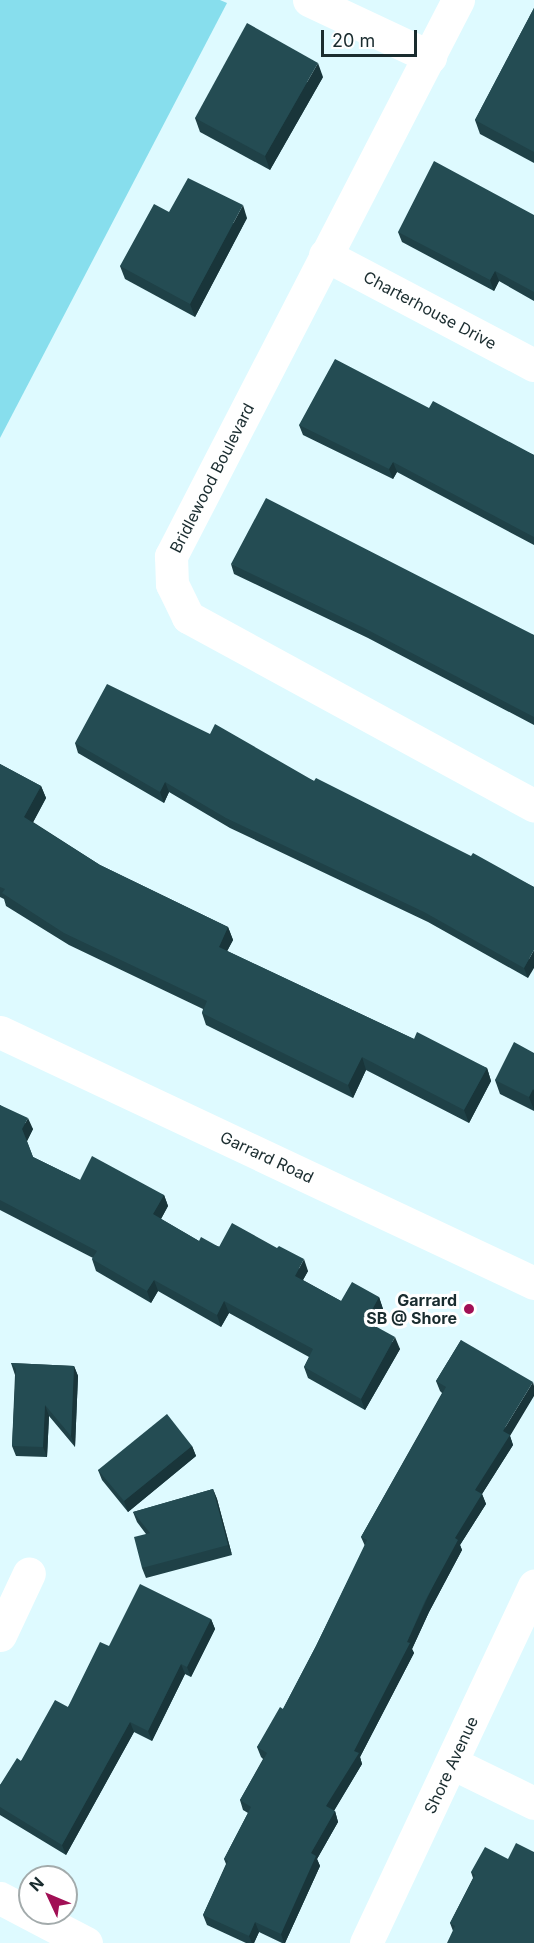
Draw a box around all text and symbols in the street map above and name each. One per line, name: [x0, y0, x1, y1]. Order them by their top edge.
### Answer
scale bar: [324, 18, 420, 56]
text: 20 m: [332, 30, 375, 51]
street label: Charterhouse Drive: [360, 267, 500, 353]
street label: Bridlewood Boulevard: [166, 400, 258, 556]
street label: Garrard Road: [217, 1127, 317, 1187]
place label: Garrard SB @ Shore: [366, 1290, 457, 1328]
marker: Garrard SB @ Shore: [462, 1302, 476, 1316]
street label: Shore Avenue: [420, 1713, 482, 1817]
north arrow: [18, 1865, 78, 1925]
text: N: [25, 1873, 48, 1895]

